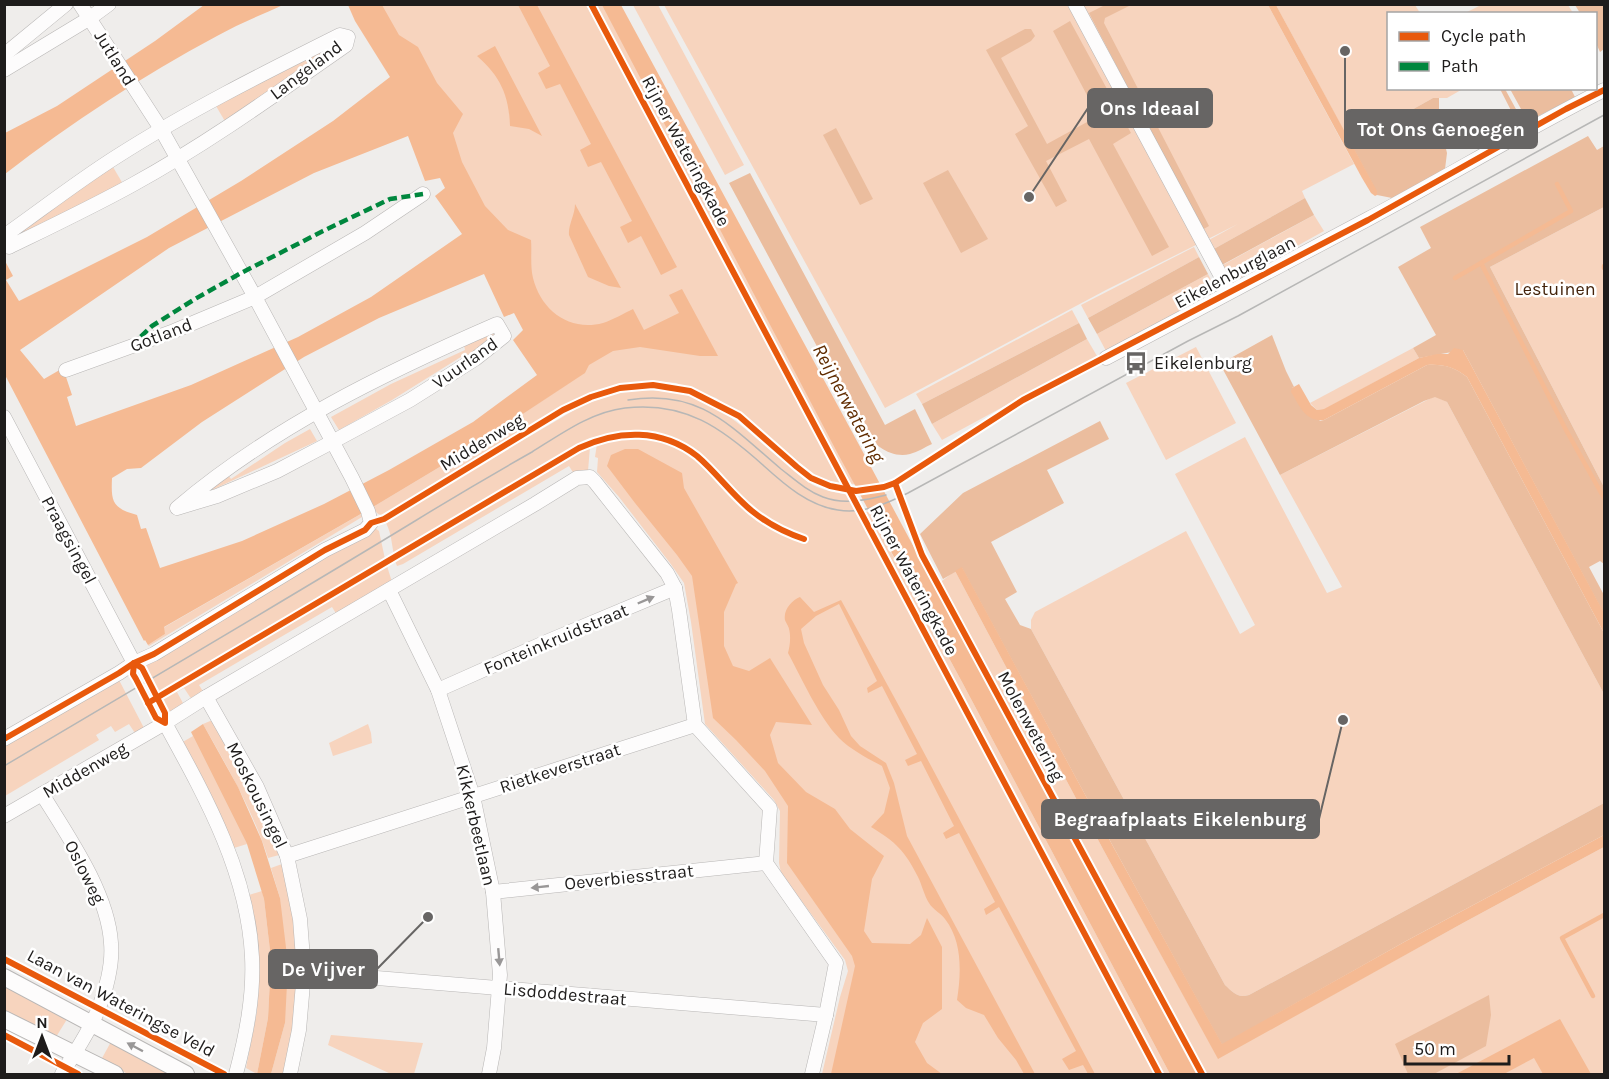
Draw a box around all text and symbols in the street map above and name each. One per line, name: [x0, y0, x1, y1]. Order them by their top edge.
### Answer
legend: [1387, 12, 1597, 90]
text: Cycle path: [1441, 25, 1526, 47]
street label: Jutland: [89, 26, 141, 90]
street label: Langeland: [265, 36, 347, 104]
text: Path: [1441, 55, 1479, 77]
street label: Rijner Wateringkade: [637, 72, 735, 230]
callout: Ons Ideaal: [1088, 89, 1212, 127]
text: Ons Ideaal: [1100, 97, 1200, 120]
callout: Tot Ons Genoegen: [1345, 110, 1537, 148]
text: Tot Ons Genoegen: [1357, 118, 1525, 141]
street label: Eikelenburglaan: [1171, 231, 1299, 313]
park label: Lestuinen: [1514, 278, 1596, 300]
street label: Gotland: [127, 313, 195, 357]
street label: Vuurland: [428, 333, 502, 393]
water label: Reijnerwatering: [808, 340, 890, 467]
bus stop icon: Eikelenburg: [1123, 350, 1149, 376]
place label: Eikelenburg: [1154, 352, 1252, 374]
street label: Middenweg: [436, 408, 528, 476]
street label: Praagsingel: [37, 492, 101, 588]
street label: Rijner Wateringkade: [865, 501, 963, 659]
one-way arrow: [637, 595, 655, 605]
street label: Fonteinkruidstraat: [480, 599, 632, 679]
street label: Molenwetering: [993, 667, 1069, 785]
street label: Middenweg: [39, 737, 131, 803]
street label: Moskousingel: [222, 738, 292, 852]
street label: Rietkeverstraat: [497, 738, 623, 798]
street label: Kikkerbeetlaan: [451, 762, 501, 888]
callout: Begraafplaats Eikelenburg: [1042, 800, 1319, 838]
text: Begraafplaats Eikelenburg: [1053, 808, 1307, 831]
street label: Osloweg: [60, 837, 110, 907]
street label: Oeverbiesstraat: [563, 859, 695, 895]
one-way arrow: [531, 882, 550, 892]
street label: Laan van Wateringse Veld: [23, 944, 219, 1062]
one-way arrow: [494, 948, 504, 967]
callout: De Vijver: [269, 950, 377, 988]
text: De Vijver: [281, 958, 365, 981]
street label: Lisdoddestraat: [502, 978, 628, 1010]
north arrow: [12, 1007, 72, 1067]
text: N: [36, 1013, 48, 1032]
scale bar: [1405, 1028, 1508, 1066]
text: 50 m: [1414, 1038, 1456, 1060]
one-way arrow: [126, 1042, 143, 1052]

